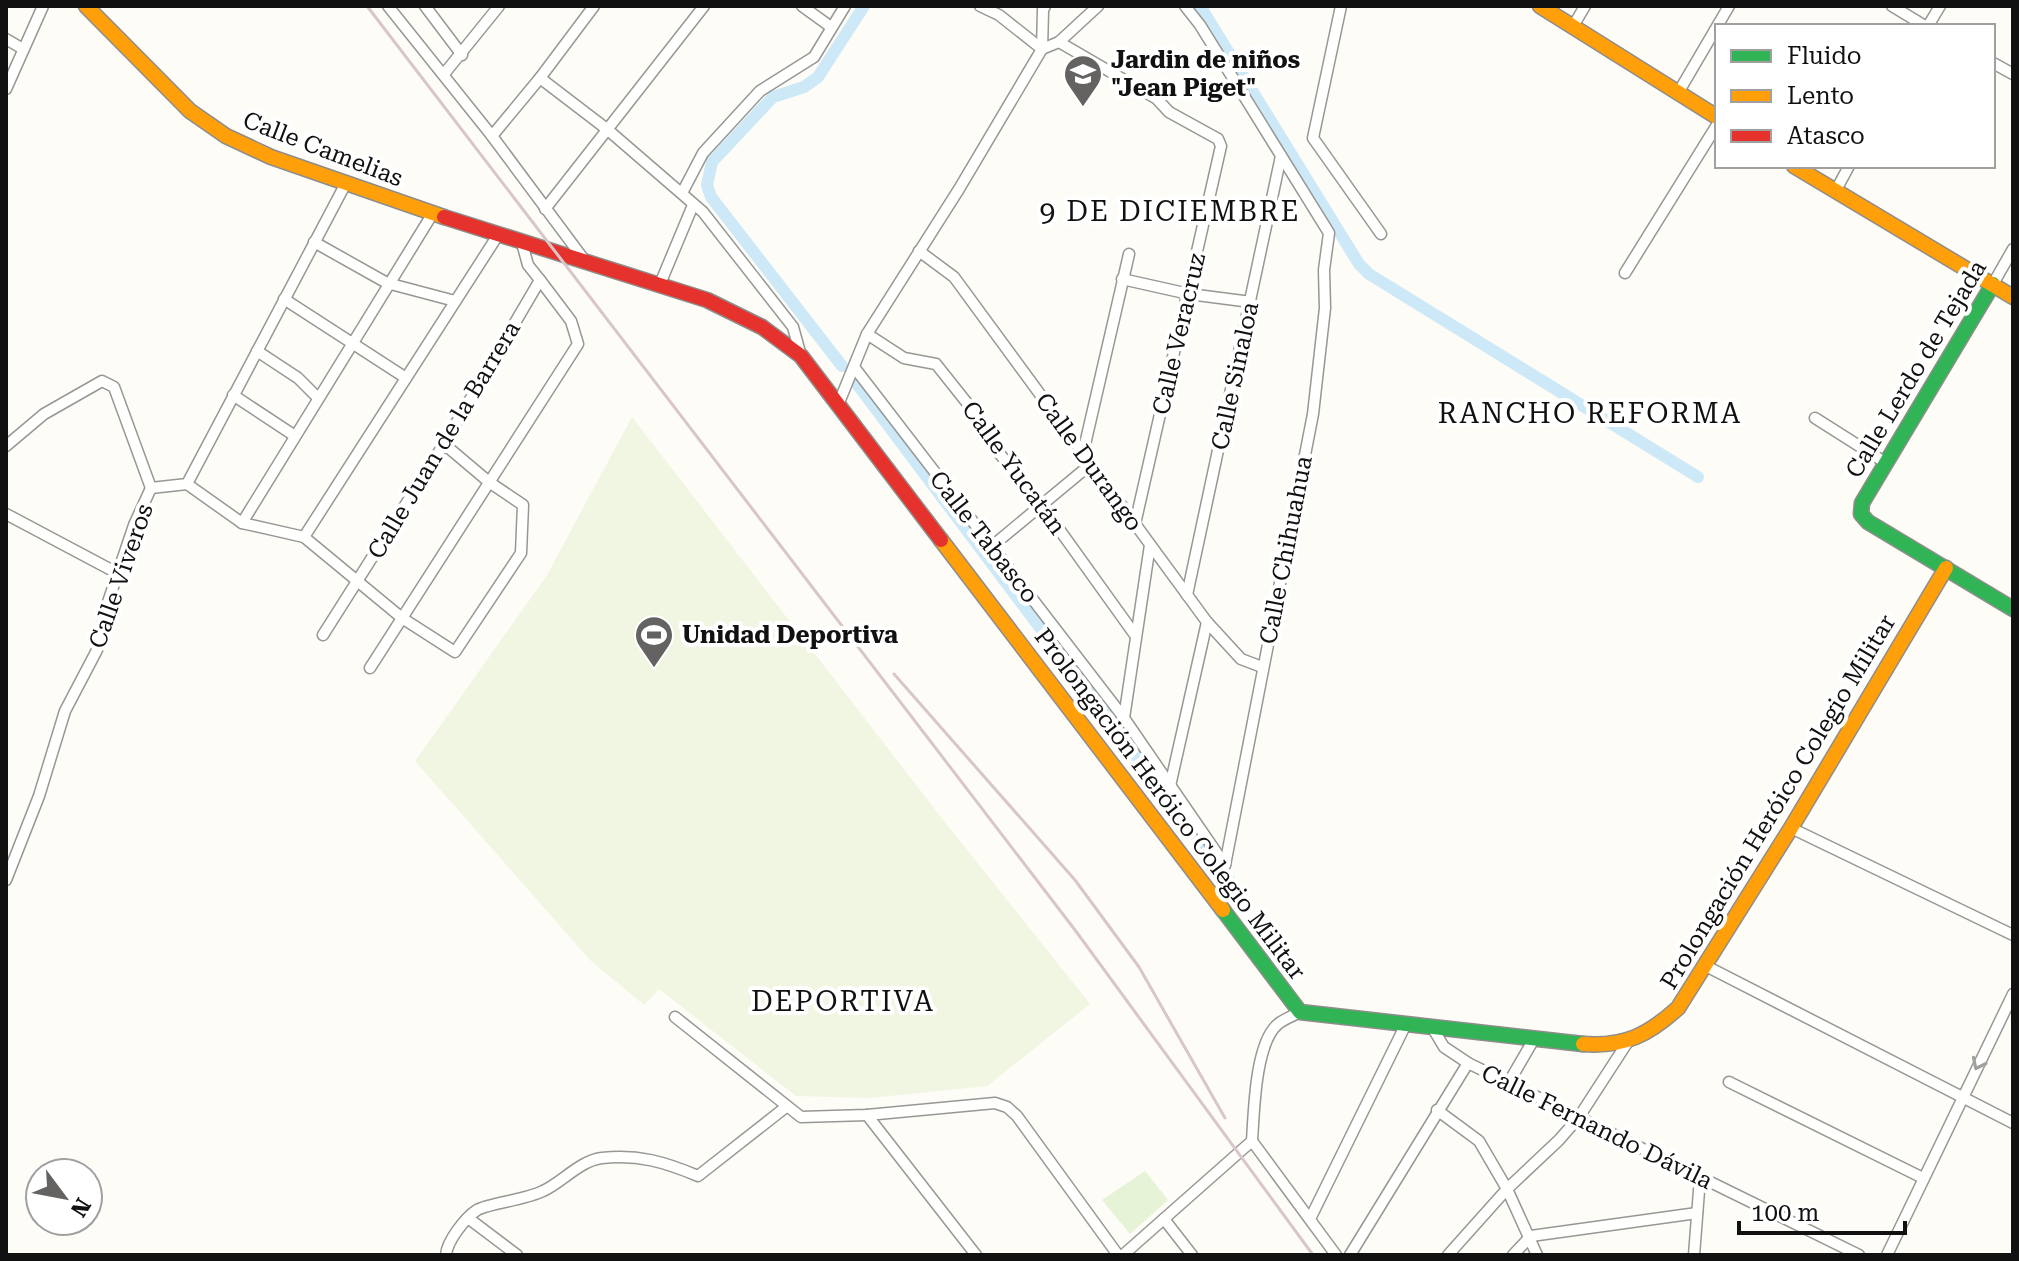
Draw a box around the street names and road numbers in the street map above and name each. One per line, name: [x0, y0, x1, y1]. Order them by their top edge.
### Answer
street label: Calle Camelias: [239, 106, 407, 192]
street label: Calle Veracruz: [1147, 251, 1211, 417]
street label: Calle Lerdo de Tejada: [1840, 255, 1992, 483]
street label: Calle Sinaloa: [1206, 300, 1264, 452]
street label: Calle Juan de la Barrera: [362, 316, 526, 564]
street label: Calle Durango: [1030, 388, 1148, 536]
street label: Calle Yucatán: [956, 396, 1072, 540]
street label: Calle Chihuahua: [1254, 453, 1318, 647]
street label: Calle Tabasco: [924, 466, 1044, 608]
street label: Calle Viveros: [83, 500, 159, 652]
street label: Prolongación Heróico Colegio Militar: [1655, 610, 1901, 994]
street label: Prolongación Heróico Colegio Militar: [1029, 623, 1311, 985]
street label: Calle Fernando Dávila: [1477, 1059, 1717, 1195]

